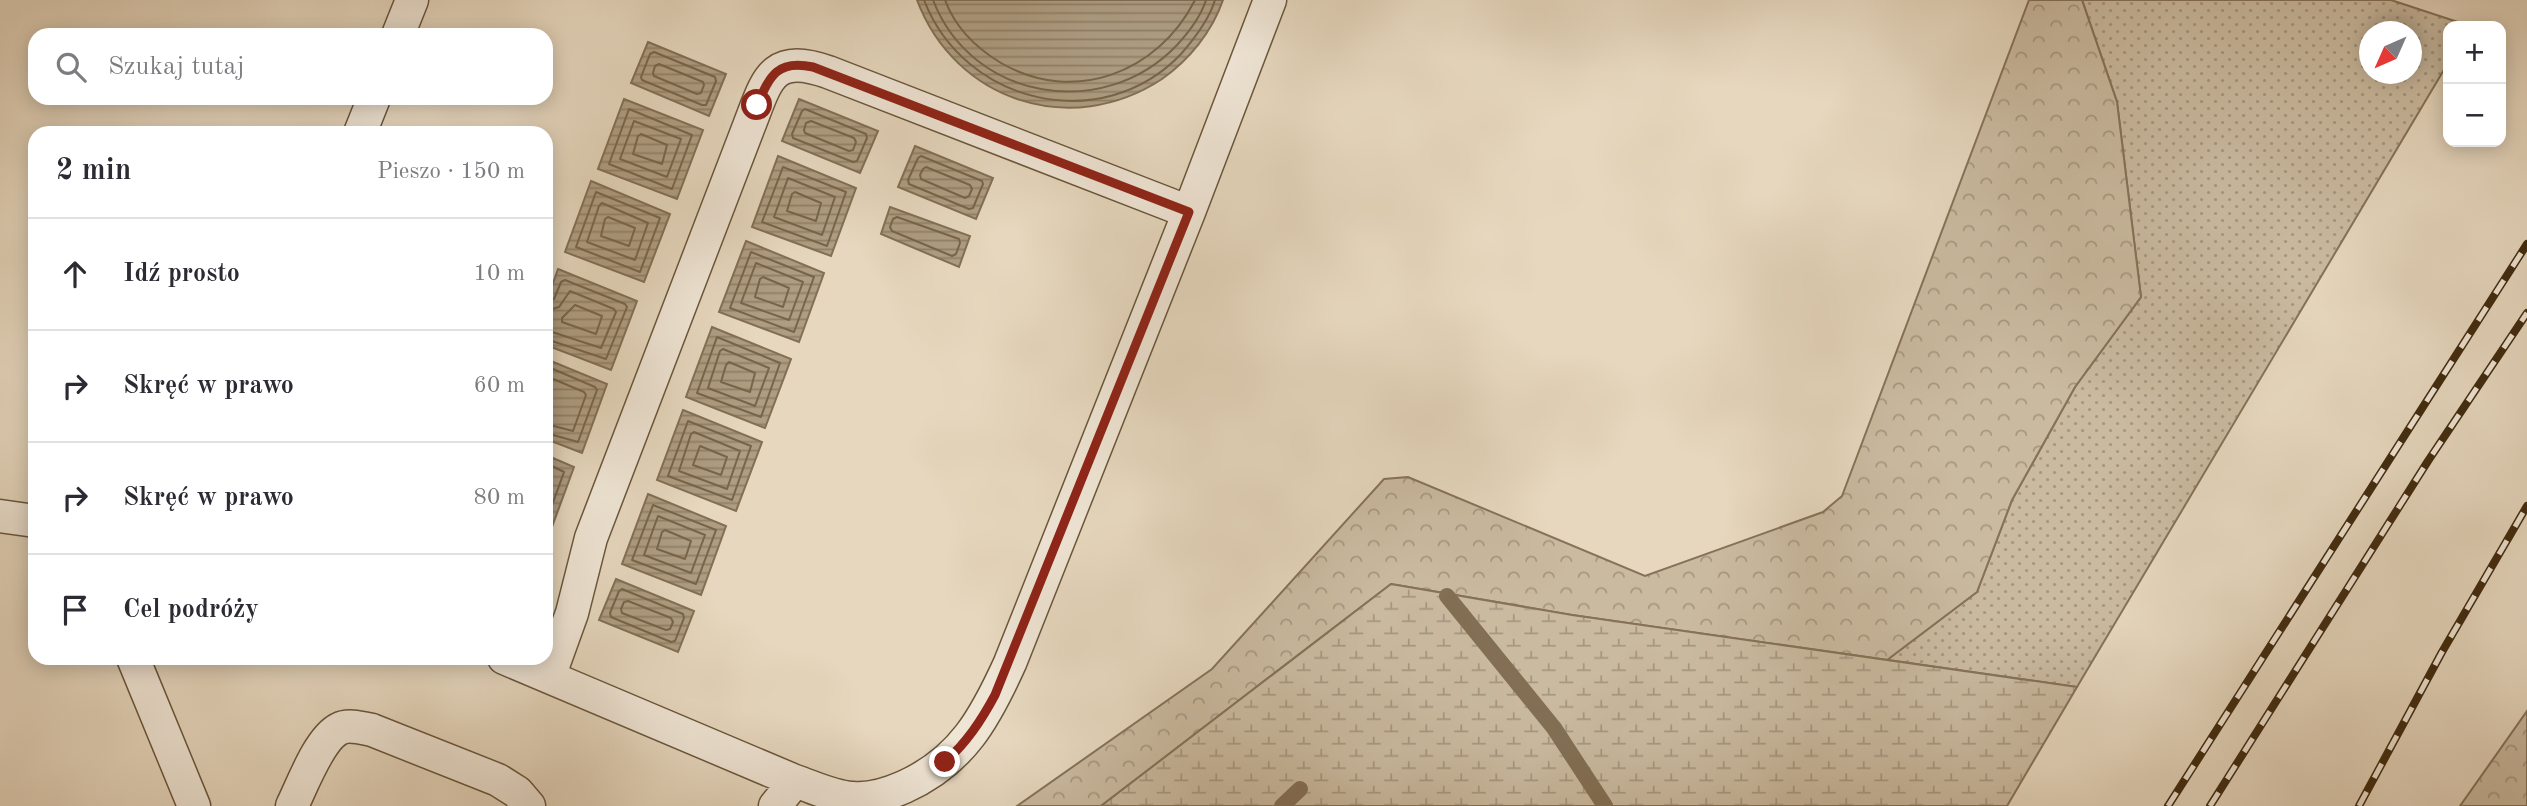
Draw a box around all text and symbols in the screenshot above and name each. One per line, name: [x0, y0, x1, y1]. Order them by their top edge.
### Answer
north arrow: [2359, 21, 2422, 84]
map controls: [2443, 21, 2506, 147]
button: +: [2443, 21, 2506, 84]
search box: [28, 28, 553, 105]
icon: search: [52, 48, 90, 86]
text: Szukaj tutaj: [108, 54, 245, 80]
button: −: [2443, 84, 2506, 147]
route start: [741, 89, 772, 120]
text: 2 min: [56, 156, 131, 186]
text: Pieszo · 150 m: [377, 160, 525, 183]
icon: ahead: [56, 255, 94, 293]
text: Idź prosto: [123, 261, 240, 287]
text: 10 m: [474, 262, 525, 285]
icon: right: [56, 367, 94, 405]
text: Skręć w prawo: [123, 373, 294, 399]
text: 60 m: [474, 374, 525, 397]
icon: right: [56, 479, 94, 517]
text: Skręć w prawo: [123, 485, 294, 511]
text: 80 m: [474, 486, 525, 509]
icon: arrive: [56, 591, 94, 629]
text: Cel podróży: [123, 597, 259, 623]
route end: [929, 746, 960, 777]

